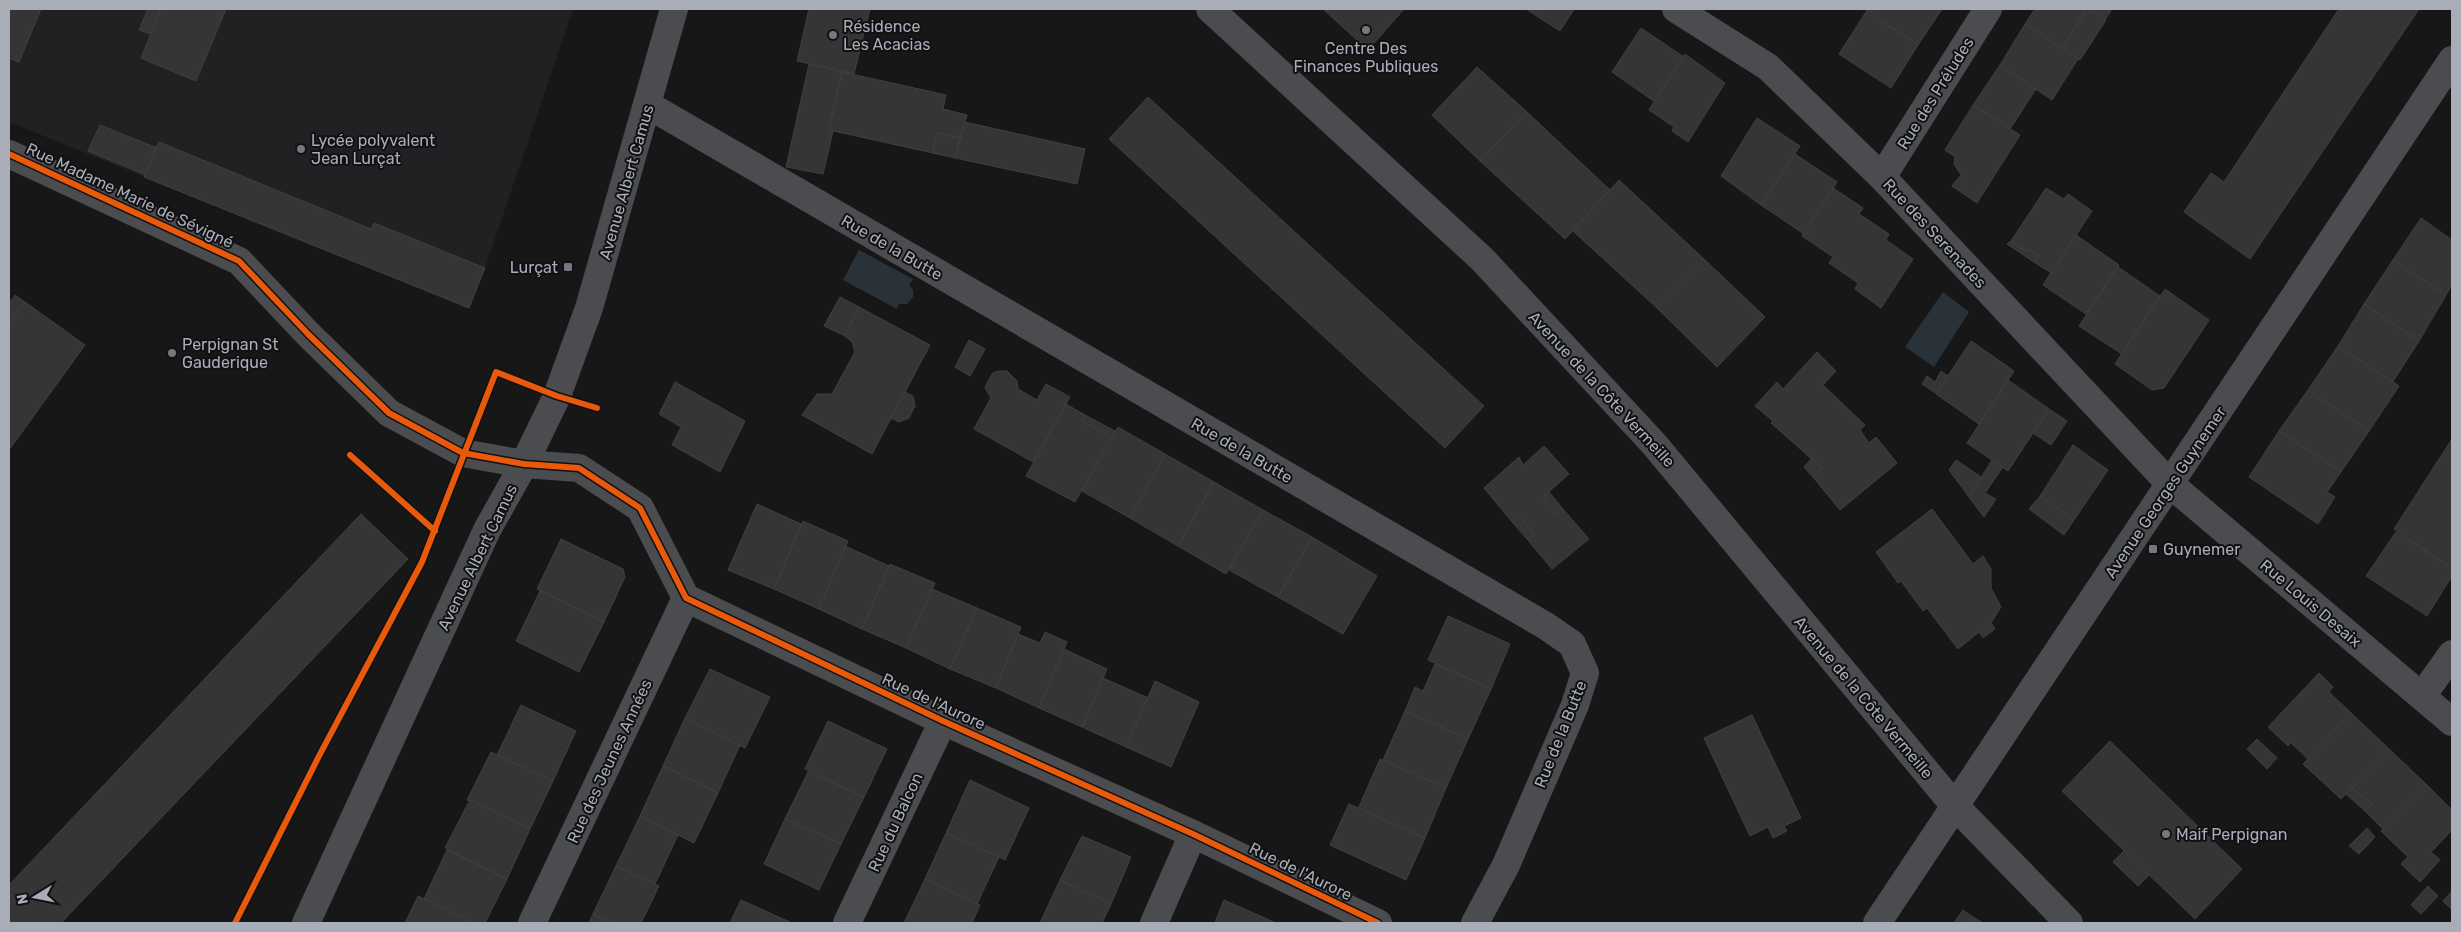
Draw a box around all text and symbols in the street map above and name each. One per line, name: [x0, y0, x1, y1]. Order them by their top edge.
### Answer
place label: Résidence Les Acacias: [843, 17, 930, 54]
marker: Centre Des Finances Publiques: [1360, 24, 1372, 36]
marker: Résidence Les Acacias: [827, 29, 839, 41]
street label: Rue des Préludes: [1893, 34, 1978, 153]
place label: Centre Des Finances Publiques: [1294, 39, 1438, 76]
street label: Avenue Albert Camus: [595, 102, 658, 262]
place label: Lycée polyvalent Jean Lurçat: [311, 131, 435, 168]
street label: Rue Madame Marie de Sévigné: [23, 139, 236, 252]
marker: Lycée polyvalent Jean Lurçat: [295, 143, 307, 155]
street label: Rue des Serenades: [1879, 175, 1990, 292]
street label: Rue de la Butte: [838, 211, 946, 284]
place label: Lurçat: [510, 258, 558, 277]
marker: Lurçat: [562, 261, 574, 273]
street label: Avenue de la Côte Vermeille: [1524, 308, 1679, 471]
place label: Perpignan St Gauderique: [182, 335, 279, 372]
marker: Perpignan St Gauderique: [166, 347, 178, 359]
street label: Avenue Georges Guynemer: [2100, 403, 2230, 581]
street label: Rue de la Butte: [1188, 414, 1296, 487]
street label: Avenue Albert Camus: [434, 481, 521, 633]
place label: Guynemer: [2163, 539, 2240, 559]
marker: Guynemer: [2147, 543, 2159, 555]
street label: Rue Louis Desaix: [2256, 556, 2365, 651]
street label: Avenue de la Côte Vermeille: [1790, 612, 1937, 782]
street label: Rue de l'Aurore: [879, 669, 989, 734]
street label: Rue des Jeunes Années: [563, 676, 656, 846]
street label: Rue de la Butte: [1530, 678, 1591, 791]
street label: Rue du Balcon: [864, 770, 927, 875]
place label: Maif Perpignan: [2176, 825, 2288, 844]
marker: Maif Perpignan: [2160, 828, 2172, 840]
street label: Rue de l'Aurore: [1246, 838, 1355, 905]
north arrow: [10, 872, 60, 922]
text: N: [13, 893, 32, 906]

